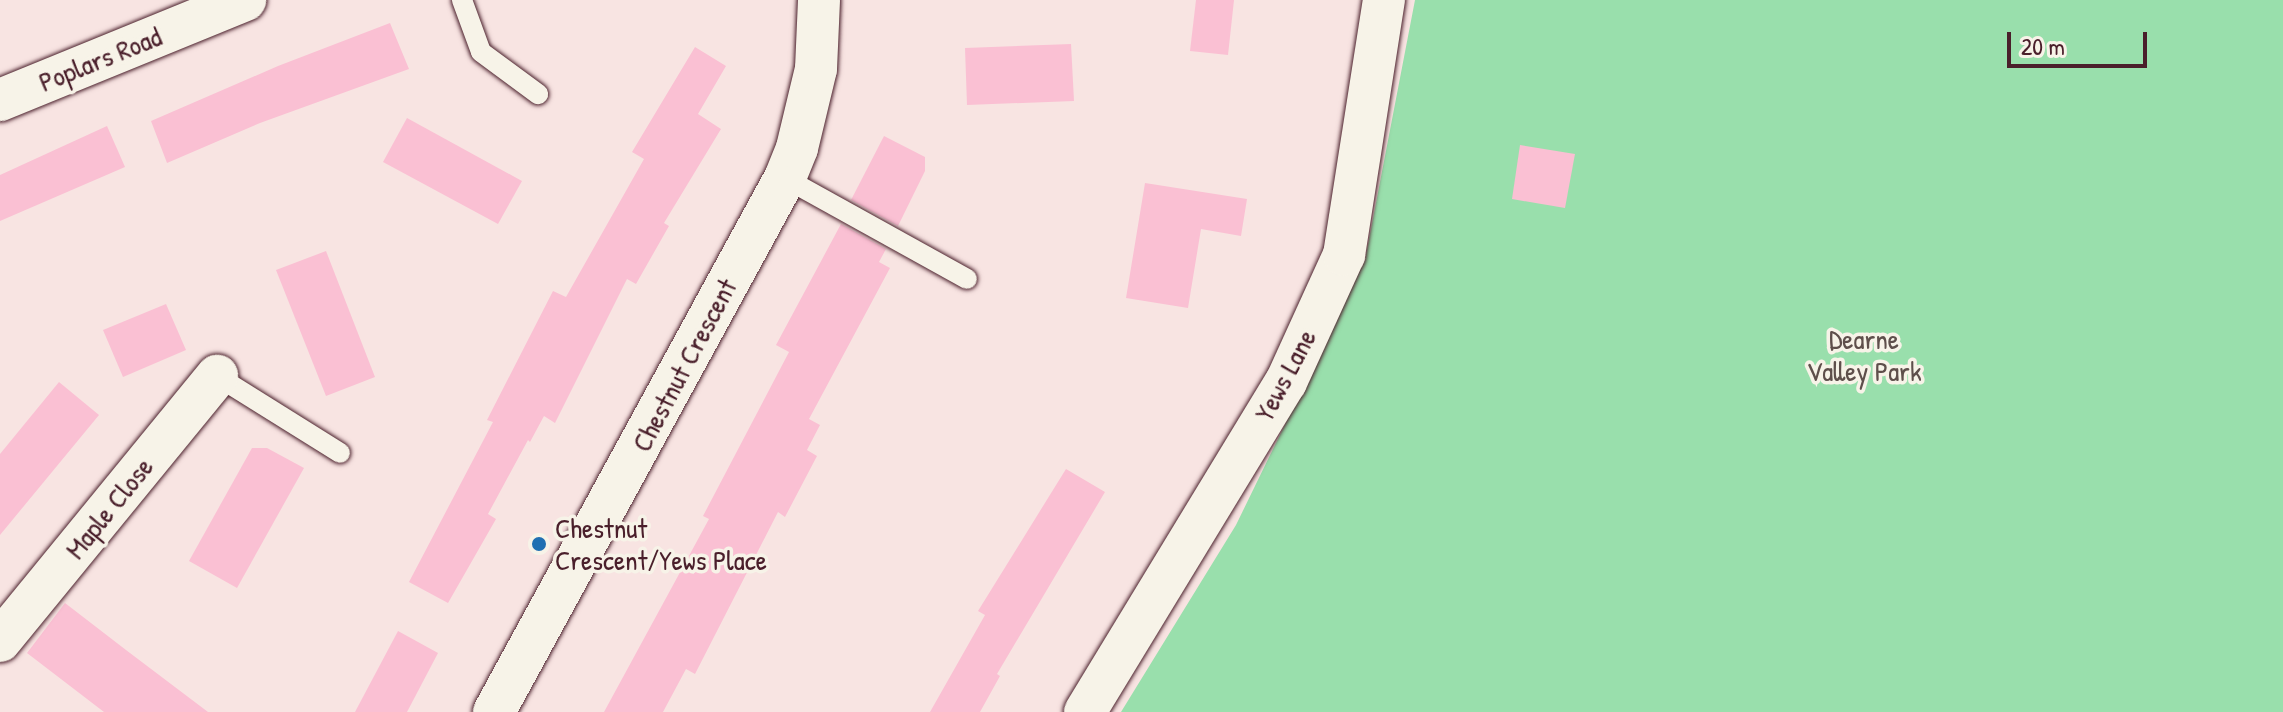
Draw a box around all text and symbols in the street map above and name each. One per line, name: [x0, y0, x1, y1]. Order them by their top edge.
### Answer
scale bar: [2011, 16, 2151, 66]
street label: Poplars Road: [34, 19, 166, 99]
text: 20 m: [2021, 30, 2065, 62]
street label: Chestnut Crescent: [624, 273, 744, 457]
park label: Dearne Valley Park: [1806, 322, 1922, 388]
street label: Yews Lane: [1247, 323, 1323, 427]
street label: Maple Close: [58, 451, 160, 565]
place label: Chestnut Crescent/Yews Place: [555, 511, 767, 577]
marker: Chestnut Crescent/Yews Place: [530, 535, 548, 553]

